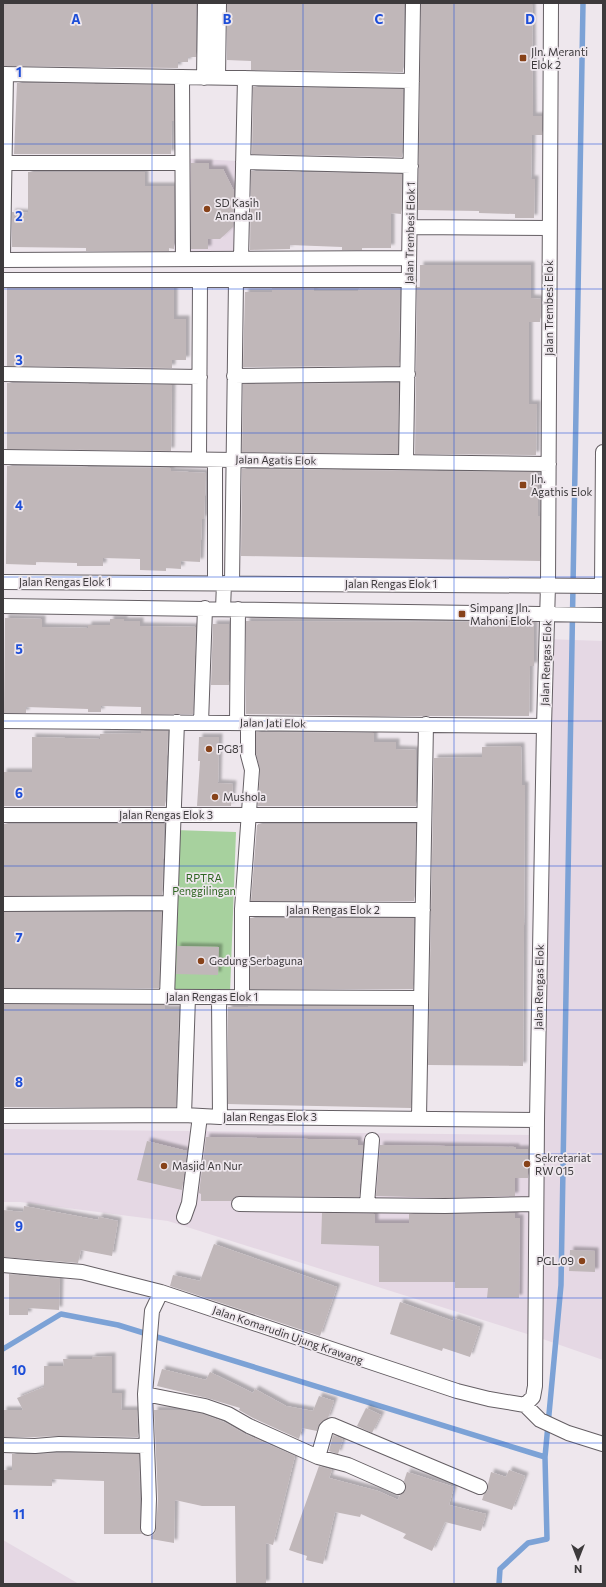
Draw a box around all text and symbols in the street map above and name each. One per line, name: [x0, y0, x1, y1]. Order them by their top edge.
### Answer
text: A: [71, 11, 81, 27]
text: B: [223, 11, 232, 27]
text: C: [375, 11, 384, 27]
text: D: [525, 11, 535, 27]
place label: Jln. Meranti Elok 2: [531, 45, 588, 71]
marker: Jln. Meranti Elok 2: [518, 53, 528, 63]
text: 1: [16, 64, 22, 80]
street label: Jalan Trembesi Elok 1: [402, 182, 418, 284]
place label: SD Kasih Ananda II: [215, 196, 261, 222]
marker: SD Kasih Ananda II: [202, 204, 212, 214]
text: 2: [15, 208, 23, 224]
street label: Jalan Trembesi Elok: [542, 260, 556, 356]
text: 3: [15, 352, 23, 368]
street label: Jalan Agatis Elok: [235, 452, 317, 468]
place label: Jln. Agathis Elok: [531, 472, 593, 498]
marker: Jln. Agathis Elok: [518, 480, 528, 490]
text: 4: [15, 497, 23, 513]
street label: Jalan Rengas Elok 1: [19, 575, 111, 589]
street label: Jalan Rengas Elok 1: [345, 577, 437, 591]
place label: Simpang Jln. Mahoni Elok: [470, 601, 532, 627]
marker: Simpang Jln. Mahoni Elok: [457, 609, 467, 619]
street label: Jalan Rengas Elok: [538, 620, 554, 706]
text: 5: [15, 641, 23, 657]
street label: Jalan Jati Elok: [240, 715, 306, 731]
place label: PG81: [217, 742, 243, 755]
marker: PG81: [204, 744, 214, 754]
text: 6: [15, 785, 23, 801]
place label: Mushola: [223, 790, 266, 803]
marker: Mushola: [210, 792, 220, 802]
street label: Jalan Rengas Elok 3: [119, 808, 213, 822]
park label: RPTRA Penggilingan: [172, 871, 236, 897]
street label: Jalan Rengas Elok 2: [286, 903, 380, 917]
text: 7: [15, 929, 23, 945]
street label: Jalan Rengas Elok: [531, 944, 547, 1030]
place label: Gedung Serbaguna: [209, 954, 303, 967]
marker: Gedung Serbaguna: [196, 956, 206, 966]
street label: Jalan Rengas Elok 1: [166, 990, 258, 1004]
text: 8: [15, 1074, 23, 1090]
street label: Jalan Rengas Elok 3: [223, 1110, 317, 1124]
place label: Sekretariat RW 015: [535, 1151, 591, 1177]
place label: Masjid An Nur: [172, 1159, 243, 1172]
marker: Sekretariat RW 015: [522, 1159, 532, 1169]
marker: Masjid An Nur: [159, 1161, 169, 1171]
text: 9: [15, 1218, 23, 1234]
place label: PGL.09: [536, 1254, 574, 1267]
marker: PGL.09: [577, 1256, 587, 1266]
street label: Jalan Komarudin Ujung Krawang: [211, 1303, 365, 1367]
text: 10: [12, 1362, 27, 1378]
text: 11: [13, 1506, 25, 1522]
north arrow: [558, 1539, 598, 1579]
text: N: [574, 1563, 582, 1576]

